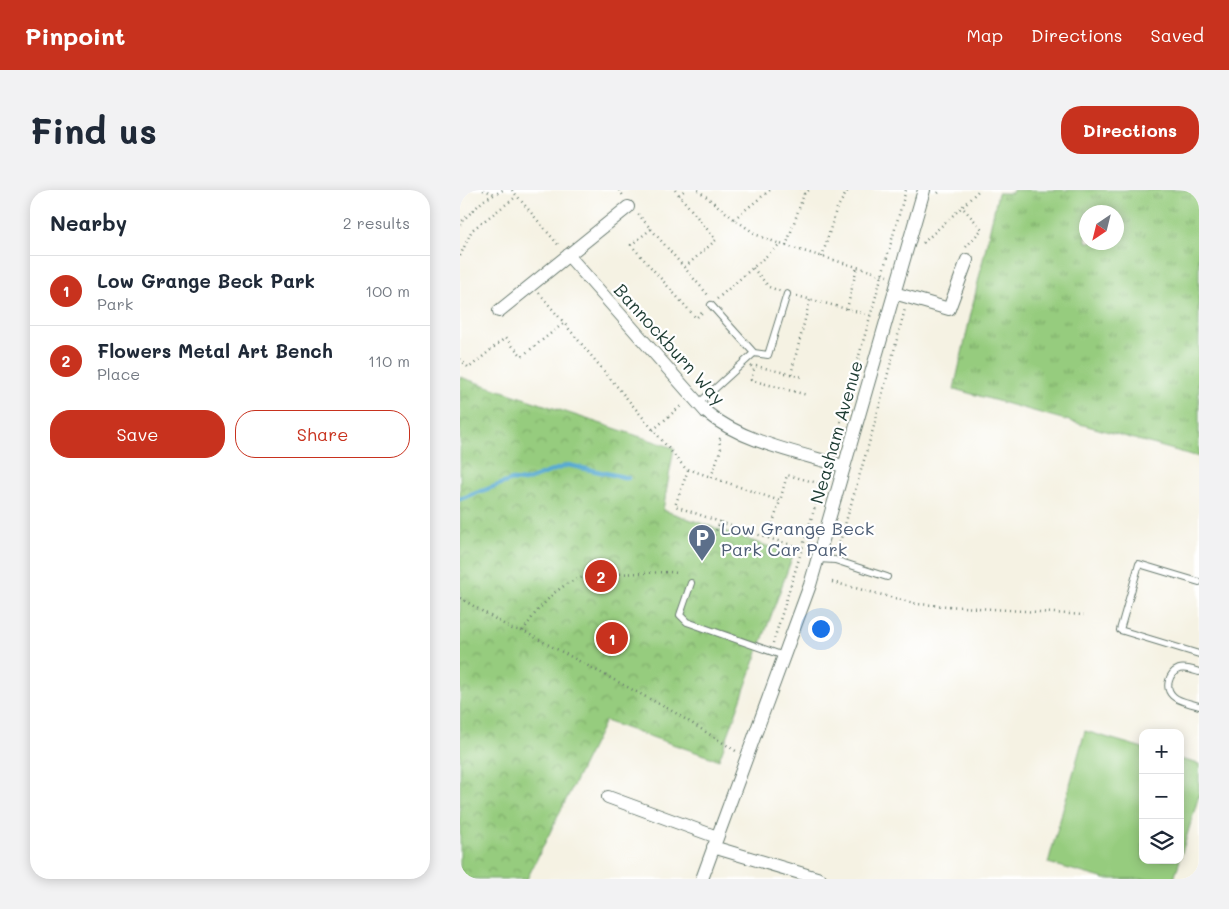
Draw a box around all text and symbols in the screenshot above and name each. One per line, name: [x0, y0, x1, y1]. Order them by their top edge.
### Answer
text: Pinpoint: [25, 20, 126, 51]
text: Map: [966, 23, 1003, 47]
text: Directions: [1031, 23, 1123, 47]
text: Saved: [1151, 23, 1204, 47]
button: Directions: [1061, 106, 1199, 154]
text: Find us: [30, 107, 157, 153]
north arrow: [1079, 205, 1124, 250]
text: Nearby: [50, 209, 127, 236]
text: 2 results: [343, 212, 410, 233]
text: Low Grange Beck Park: [97, 268, 315, 293]
street label: Bannockburn Way: [609, 278, 731, 410]
text: 1: [62, 280, 70, 301]
text: 100 m: [365, 280, 410, 301]
text: Park: [97, 293, 133, 314]
text: Flowers Metal Art Bench: [97, 338, 333, 363]
text: 2: [62, 350, 70, 371]
text: 110 m: [368, 350, 410, 371]
street label: Neasham Avenue: [804, 357, 868, 507]
text: Place: [97, 363, 140, 384]
button: Save: [50, 410, 225, 458]
button: Share: [235, 410, 410, 458]
place label: Low Grange Beck Park Car Park: [721, 516, 874, 561]
parking icon: Low Grange Beck Park Car Park: [687, 523, 717, 562]
pin: 2: [585, 557, 617, 595]
your location: [808, 616, 834, 642]
pin: 1: [596, 619, 628, 657]
map controls: [1139, 729, 1184, 864]
button: +: [1139, 729, 1184, 774]
button: −: [1139, 774, 1184, 819]
button: layers: [1139, 819, 1184, 864]

